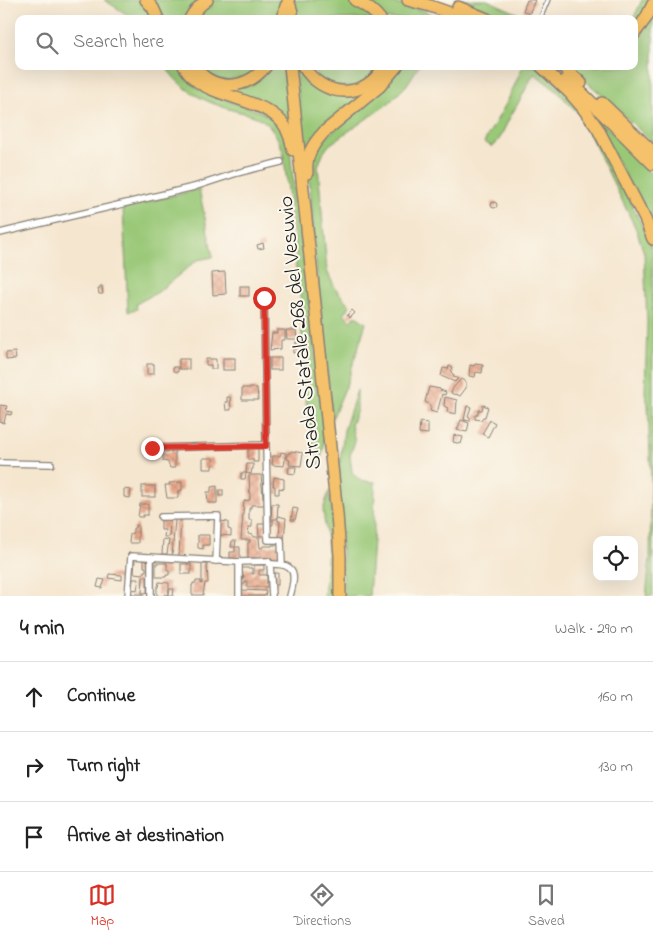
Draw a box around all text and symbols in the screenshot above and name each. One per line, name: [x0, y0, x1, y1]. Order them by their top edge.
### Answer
search box: [15, 15, 638, 70]
icon: search: [33, 29, 61, 57]
text: Search here: [73, 29, 164, 56]
street label: Strada Statale 268 del Vesuvio: [271, 194, 331, 471]
route start: [253, 287, 276, 310]
route end: [141, 437, 164, 460]
map controls: [593, 536, 638, 581]
button: locate: [593, 536, 638, 581]
text: 4 min: [20, 614, 64, 644]
text: Walk · 290 m: [555, 617, 633, 641]
icon: ahead: [20, 683, 48, 711]
text: Continue: [67, 683, 135, 710]
text: 160 m: [598, 685, 633, 709]
icon: right: [20, 753, 48, 781]
text: Turn right: [67, 753, 140, 780]
text: 130 m: [598, 755, 633, 779]
icon: arrive: [20, 823, 48, 851]
text: Arrive at destination: [67, 823, 224, 850]
tab: Map: [88, 881, 116, 932]
tab: Directions: [293, 881, 351, 932]
tab: Saved: [528, 881, 565, 932]

